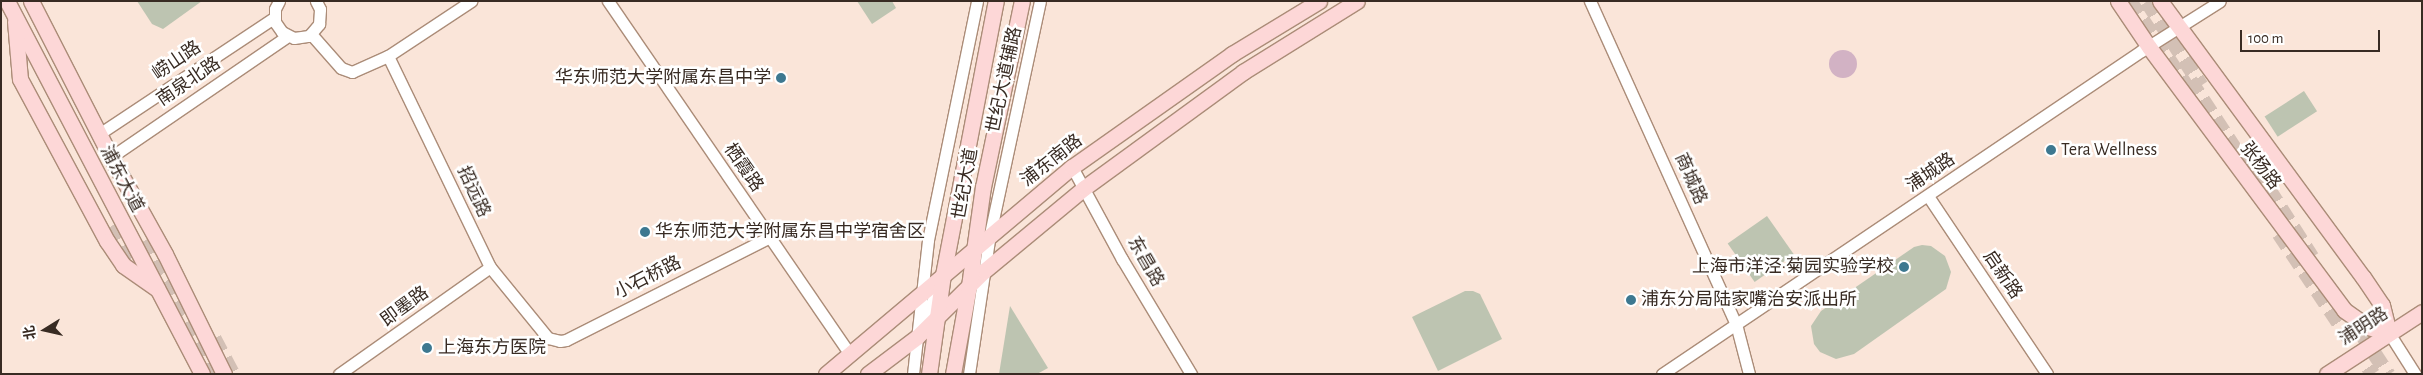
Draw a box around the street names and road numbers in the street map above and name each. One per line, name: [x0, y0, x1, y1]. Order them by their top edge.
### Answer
street label: 世纪大道辅路: [983, 25, 1027, 135]
street label: 崂山路: [149, 37, 205, 85]
street label: 南泉北路: [153, 53, 225, 111]
street label: 浦东南路: [1017, 130, 1087, 192]
street label: 张杨路: [2235, 138, 2285, 194]
street label: 栖霞路: [719, 140, 767, 196]
street label: 浦东大道: [95, 142, 147, 216]
street label: 世纪大道: [949, 147, 983, 221]
street label: 浦城路: [1903, 149, 1959, 197]
street label: 商城路: [1669, 150, 1711, 208]
street label: 招远路: [452, 163, 494, 221]
street label: 东昌路: [1122, 233, 1168, 291]
street label: 启新路: [1978, 247, 2026, 303]
street label: 小石桥路: [611, 252, 685, 304]
street label: 即墨路: [377, 282, 433, 332]
street label: 浦明路: [2335, 303, 2393, 351]

